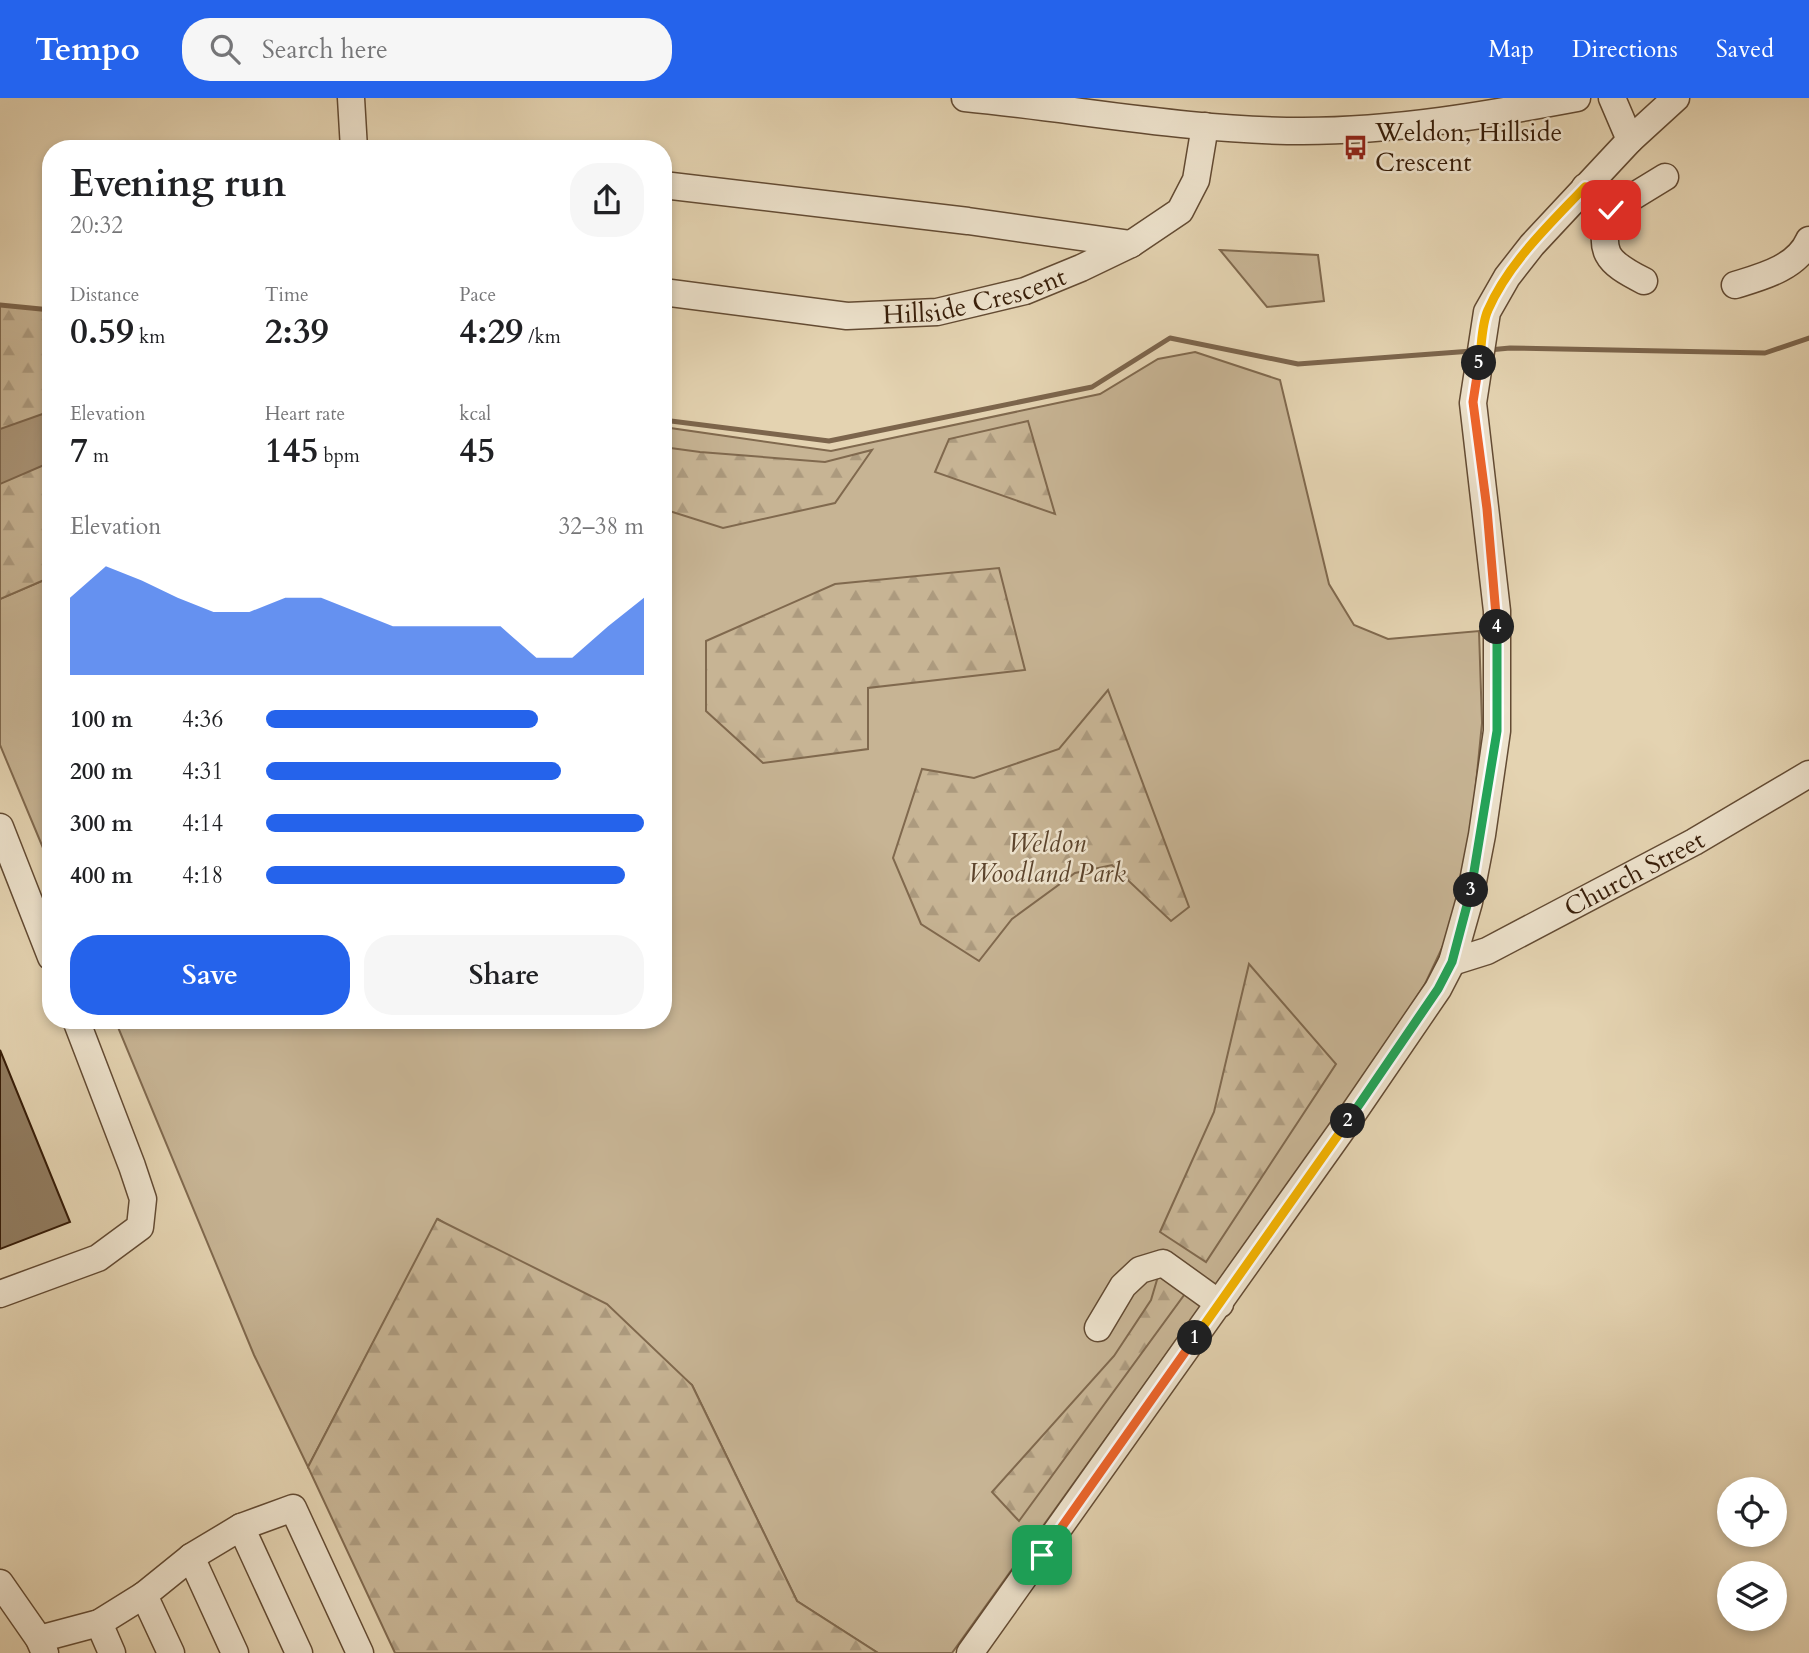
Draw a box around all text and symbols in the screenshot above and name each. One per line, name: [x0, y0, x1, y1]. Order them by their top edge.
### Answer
search box: [182, 18, 672, 81]
text: Tempo: [35, 27, 140, 72]
icon: search: [206, 30, 244, 68]
text: Search here: [262, 32, 388, 67]
text: Map: [1488, 33, 1534, 66]
text: Directions: [1572, 33, 1678, 66]
text: Saved: [1716, 33, 1774, 66]
place label: Weldon, Hillside Crescent: [1374, 115, 1562, 180]
bus stop icon: Weldon, Hillside Crescent: [1341, 133, 1369, 161]
text: Evening run: [70, 158, 286, 210]
button: share: [570, 163, 644, 237]
pin: [1581, 180, 1641, 240]
icon: check: [1592, 191, 1630, 229]
text: 20:32: [70, 210, 123, 241]
street label: Hillside Crescent: [882, 259, 1071, 332]
text: Distance: [70, 282, 139, 308]
text: Time: [265, 282, 309, 308]
text: Pace: [459, 282, 496, 308]
text: 0.59: [70, 308, 134, 356]
text: 2:39: [265, 308, 329, 356]
text: 4:29: [459, 308, 523, 356]
text: km: [134, 324, 165, 350]
text: /km: [523, 324, 561, 350]
pin: 5: [1462, 345, 1496, 380]
text: 5: [1474, 349, 1483, 375]
text: Elevation: [70, 401, 145, 427]
text: Heart rate: [265, 401, 345, 427]
text: kcal: [459, 401, 491, 427]
text: 7: [70, 427, 88, 475]
text: 145: [265, 427, 318, 475]
text: 45: [459, 427, 495, 475]
text: m: [88, 443, 109, 469]
text: bpm: [318, 443, 360, 469]
text: Elevation: [70, 511, 161, 542]
text: 32–38 m: [559, 511, 644, 542]
pin: 4: [1480, 610, 1514, 644]
text: 4: [1492, 613, 1501, 639]
text: 100 m: [70, 704, 133, 735]
text: 4:36: [182, 704, 223, 735]
text: 200 m: [70, 756, 133, 787]
text: 4:31: [182, 756, 223, 787]
text: 300 m: [70, 808, 133, 839]
text: 4:14: [182, 808, 223, 839]
street label: Church Street: [1558, 823, 1711, 925]
park label: Weldon Woodland Park: [968, 826, 1126, 891]
text: 400 m: [70, 860, 133, 891]
text: 4:18: [182, 860, 223, 891]
pin: 3: [1454, 872, 1488, 908]
text: 3: [1466, 876, 1475, 902]
button: Save: [70, 935, 350, 1015]
button: Share: [364, 935, 644, 1015]
pin: 2: [1330, 1104, 1366, 1138]
text: 2: [1343, 1107, 1352, 1133]
pin: 1: [1178, 1320, 1212, 1356]
text: 1: [1190, 1324, 1199, 1350]
map controls: [1717, 1477, 1787, 1631]
button: locate: [1717, 1477, 1787, 1547]
pin: [1012, 1525, 1072, 1585]
icon: arrive: [1023, 1536, 1061, 1574]
button: layers: [1717, 1561, 1787, 1631]

